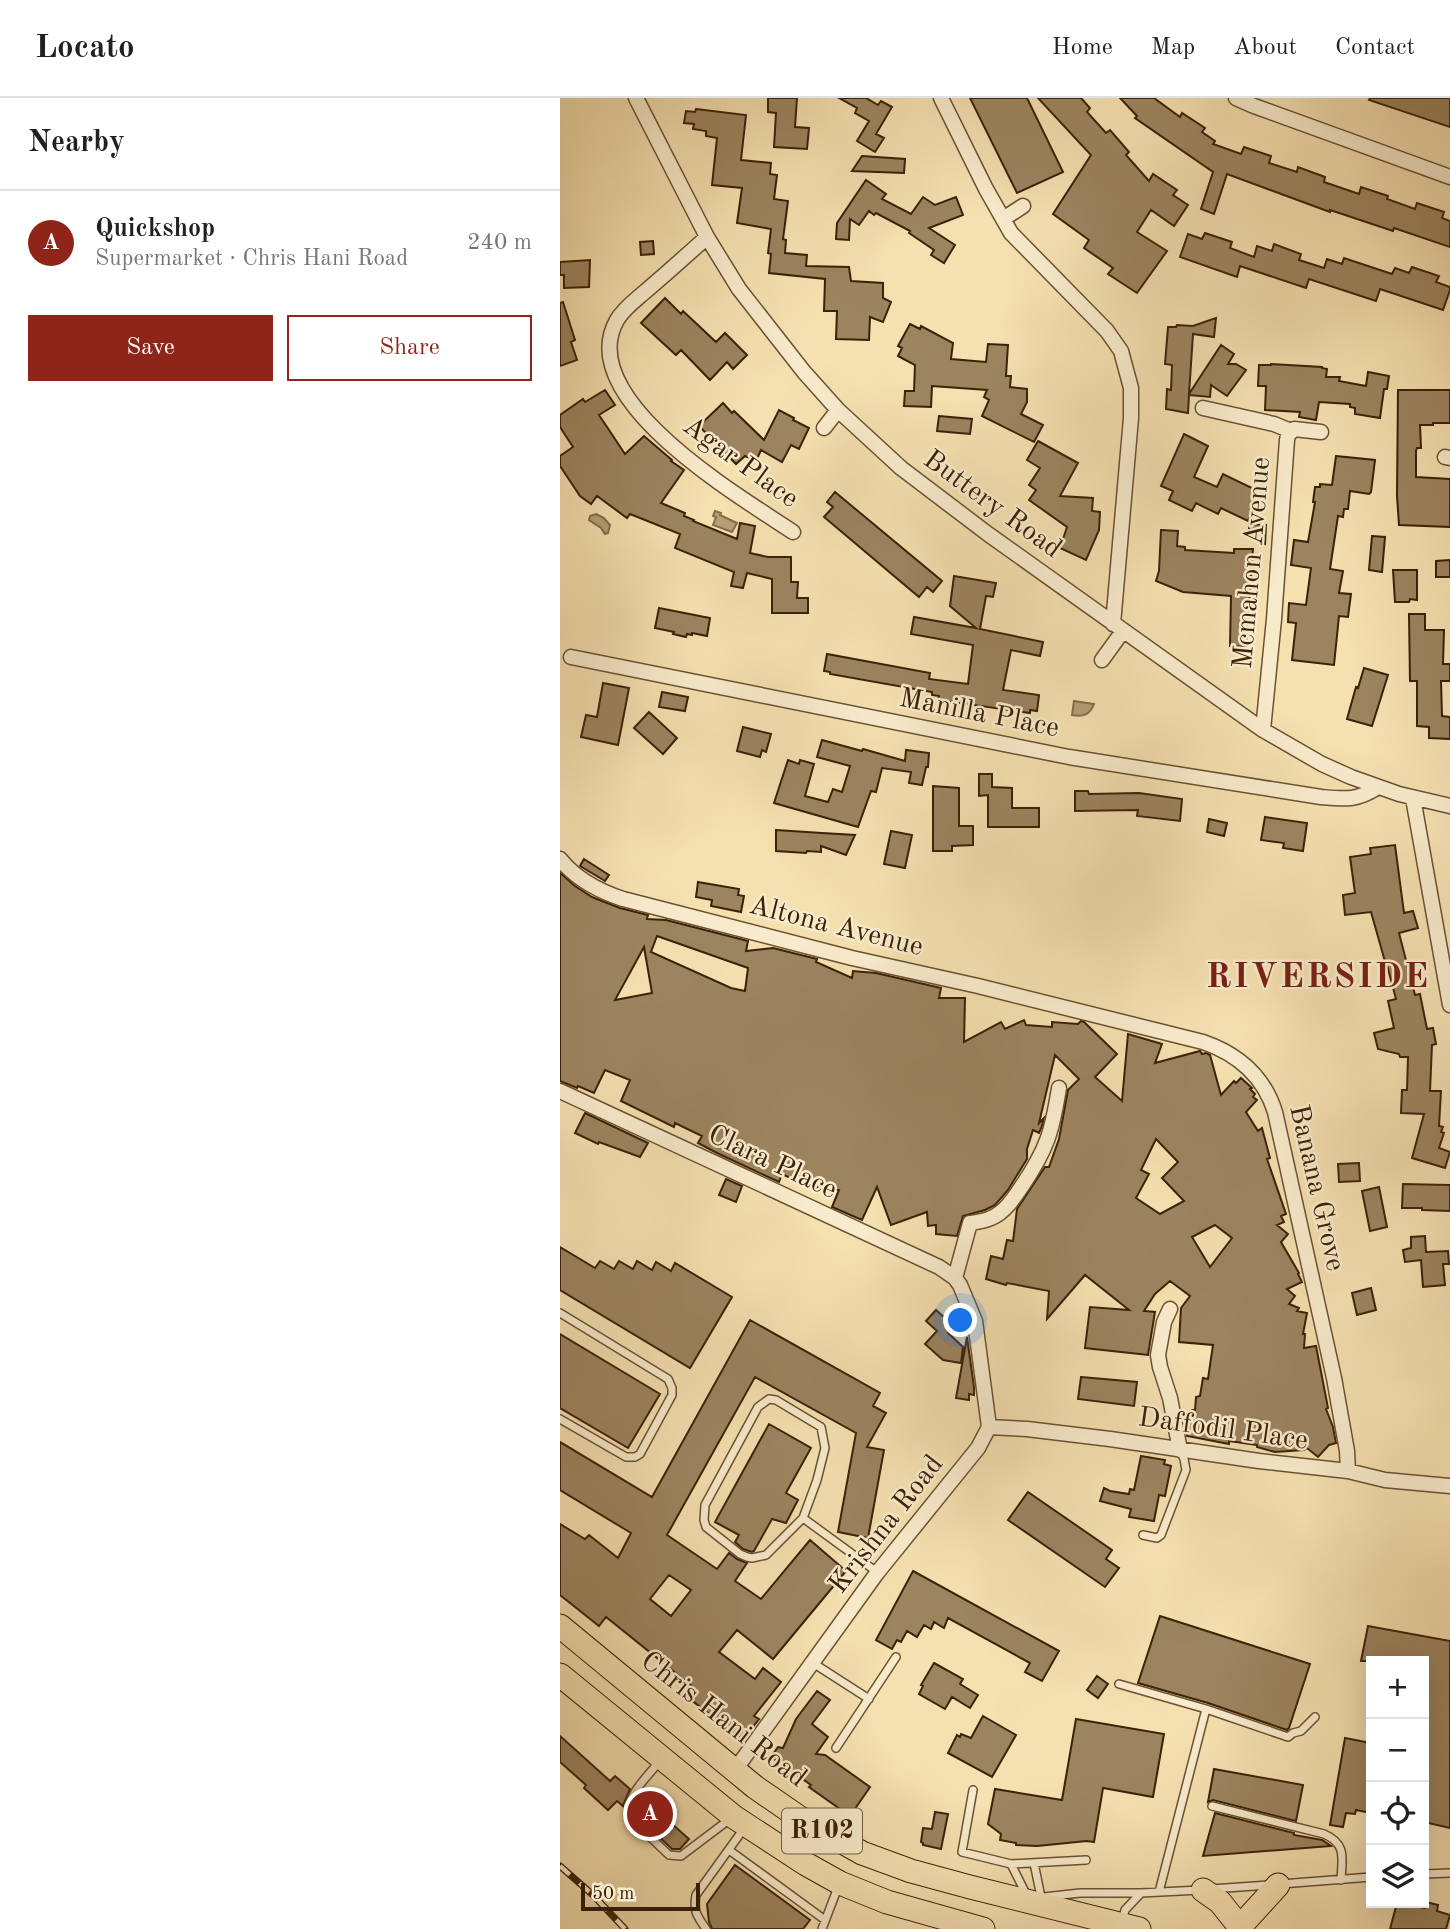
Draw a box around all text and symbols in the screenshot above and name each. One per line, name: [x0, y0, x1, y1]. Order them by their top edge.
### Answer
text: Locato: [35, 32, 135, 65]
text: Home: [1052, 36, 1113, 60]
text: Map: [1151, 36, 1195, 60]
text: About: [1233, 36, 1297, 60]
text: Contact: [1335, 36, 1415, 60]
text: Nearby: [28, 128, 125, 158]
text: Quickshop: [95, 216, 215, 242]
text: A: [42, 231, 60, 254]
text: 240 m: [467, 231, 532, 254]
text: Supermarket · Chris Hani Road: [95, 247, 408, 270]
button: Save: [28, 315, 273, 381]
button: Share: [287, 315, 532, 381]
street label: Agar Place: [677, 412, 803, 514]
street label: Buttery Road: [918, 446, 1066, 564]
street label: Mcmahon Avenue: [1230, 456, 1276, 670]
street label: Manilla Place: [897, 685, 1061, 743]
street label: Altona Avenue: [746, 892, 926, 962]
district label: RIVERSIDE: [1206, 960, 1430, 995]
street label: Banana Grove: [1283, 1102, 1349, 1274]
street label: Clara Place: [703, 1121, 841, 1205]
your location: [943, 1303, 977, 1337]
street label: Daffodil Place: [1136, 1404, 1310, 1456]
street label: Krishna Road: [825, 1451, 949, 1599]
street label: Chris Hani Road: [635, 1647, 811, 1793]
map controls: [1366, 1656, 1429, 1908]
button: +: [1366, 1656, 1429, 1719]
button: −: [1366, 1719, 1429, 1782]
button: locate: [1366, 1782, 1429, 1845]
pin: A: [627, 1788, 673, 1840]
road number: R102: [782, 1808, 862, 1854]
button: layers: [1366, 1845, 1429, 1908]
scale bar: [581, 1880, 700, 1912]
text: 50 m: [592, 1885, 634, 1904]

